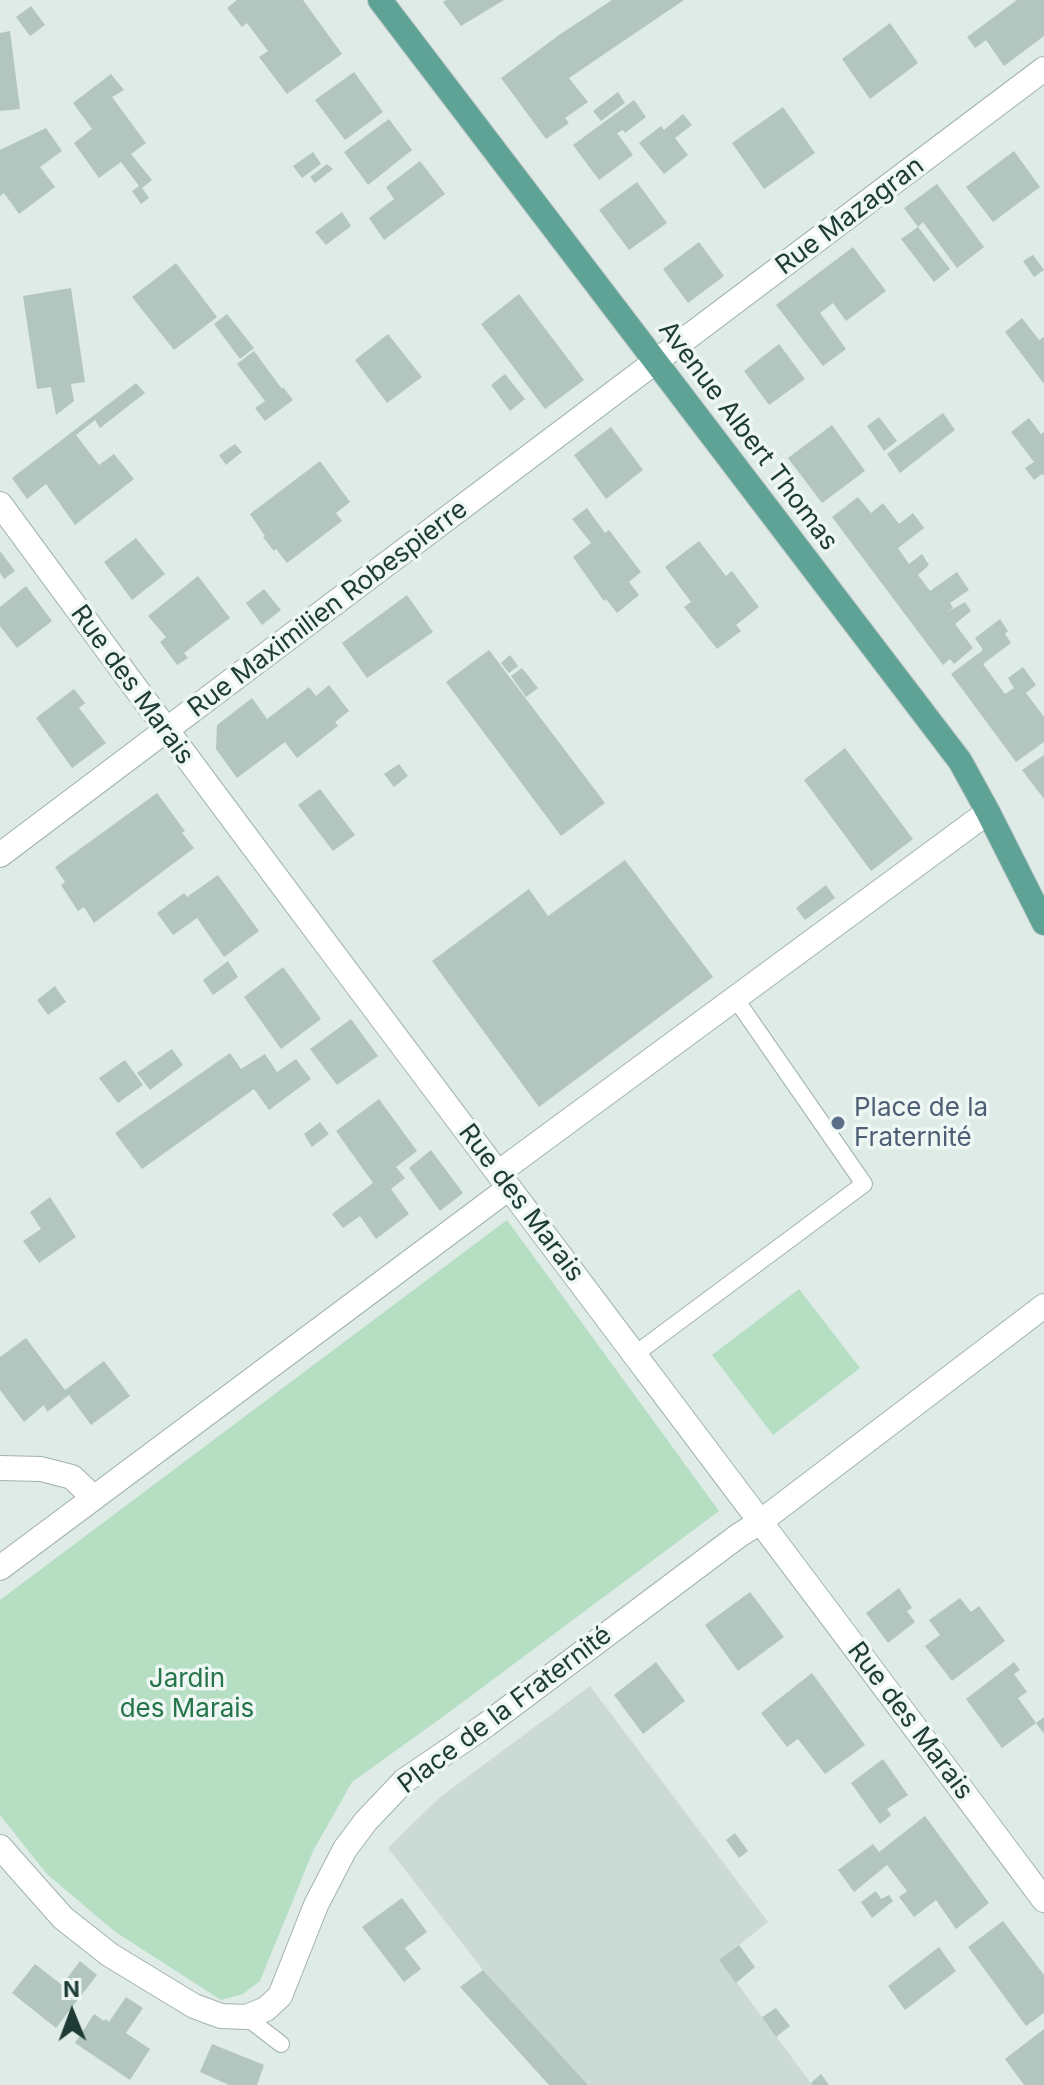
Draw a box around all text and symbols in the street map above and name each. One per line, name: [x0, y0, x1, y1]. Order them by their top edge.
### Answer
street label: Rue Mazagran: [770, 150, 930, 282]
street label: Avenue Albert Thomas: [652, 315, 844, 557]
street label: Rue Maximilien Robespierre: [182, 494, 474, 724]
street label: Rue des Marais: [64, 599, 200, 771]
place label: Place de la Fraternité: [854, 1092, 988, 1154]
marker: Place de la Fraternité: [829, 1114, 847, 1132]
street label: Rue des Marais: [452, 1118, 590, 1288]
street label: Place de la Fraternité: [392, 1620, 618, 1800]
street label: Rue des Marais: [841, 1636, 979, 1806]
park label: Jardin des Marais: [120, 1663, 254, 1724]
north arrow: [32, 1973, 112, 2053]
text: N: [63, 1976, 80, 2002]

